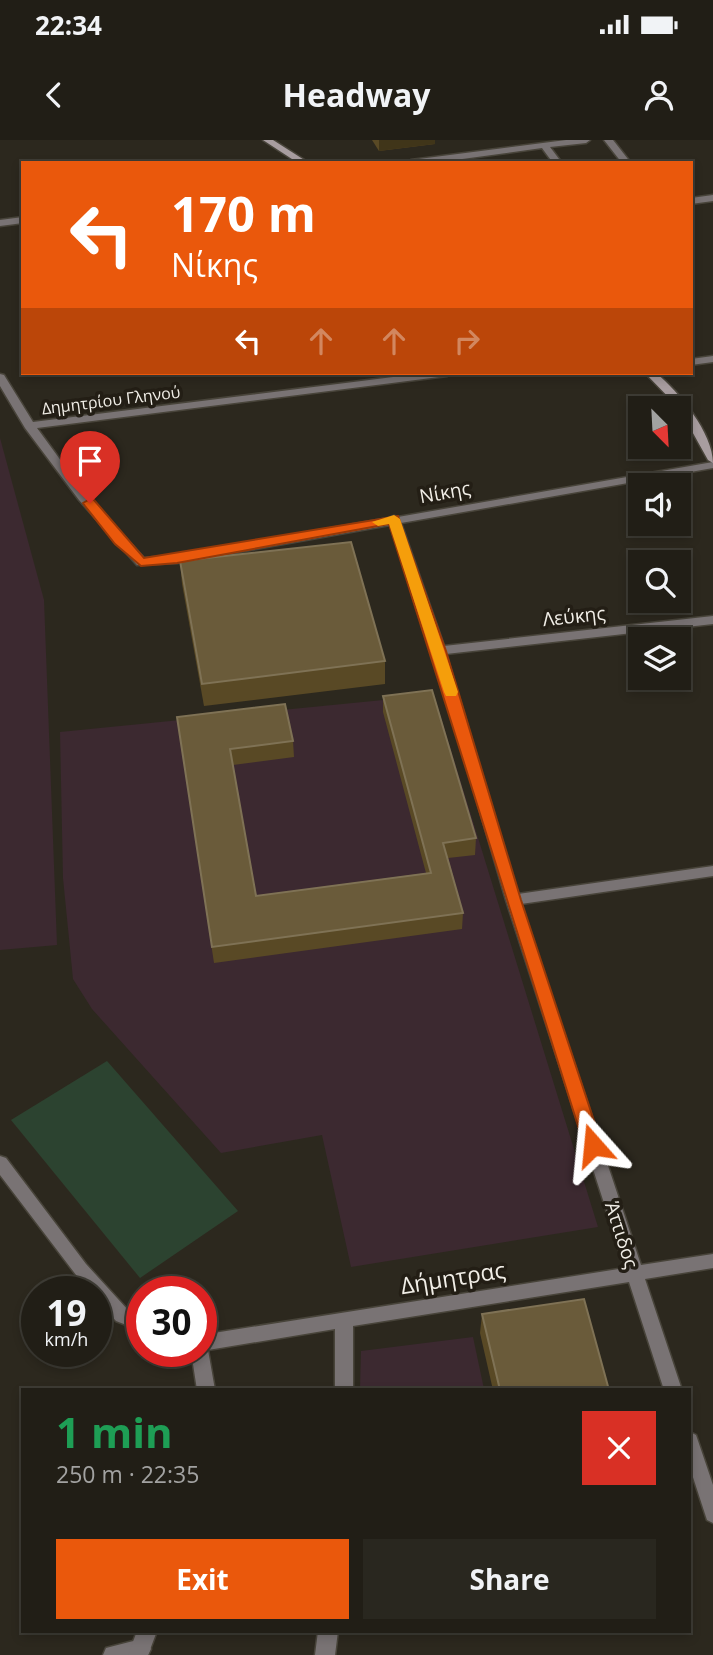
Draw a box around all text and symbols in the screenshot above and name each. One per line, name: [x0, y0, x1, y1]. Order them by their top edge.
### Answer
text: 22:34: [35, 7, 102, 43]
text: Headway: [283, 73, 430, 116]
icon: back: [35, 76, 73, 114]
icon: person: [640, 76, 678, 114]
text: 170 m: [171, 180, 316, 246]
icon: left: [56, 189, 147, 280]
text: Νίκης: [171, 243, 258, 286]
icon: left: [229, 322, 267, 360]
icon: ahead: [302, 322, 340, 360]
icon: ahead: [375, 322, 413, 360]
icon: right: [448, 322, 486, 360]
street label: Δημητρίου Γληνού: [40, 381, 182, 419]
north arrow: [628, 396, 691, 458]
map controls: [628, 396, 691, 690]
pin: [60, 431, 120, 503]
icon: arrive: [71, 442, 109, 480]
button: sound: [628, 473, 691, 536]
street label: Νίκης: [417, 475, 473, 509]
button: search: [628, 550, 691, 613]
street label: Λεύκης: [541, 600, 607, 632]
button: layers: [628, 627, 691, 690]
position arrow: [556, 1108, 630, 1182]
street label: Άττιδος: [599, 1198, 645, 1272]
street label: Δήμητρας: [398, 1253, 508, 1301]
speed limit sign: 30: [126, 1276, 217, 1367]
text: 19: [46, 1289, 87, 1336]
text: km/h: [45, 1327, 88, 1351]
text: 1 min: [56, 1403, 173, 1460]
button: close: [582, 1411, 656, 1485]
text: 250 m · 22:35: [56, 1458, 199, 1490]
button: Exit: [56, 1539, 349, 1619]
button: Share: [363, 1539, 656, 1619]

